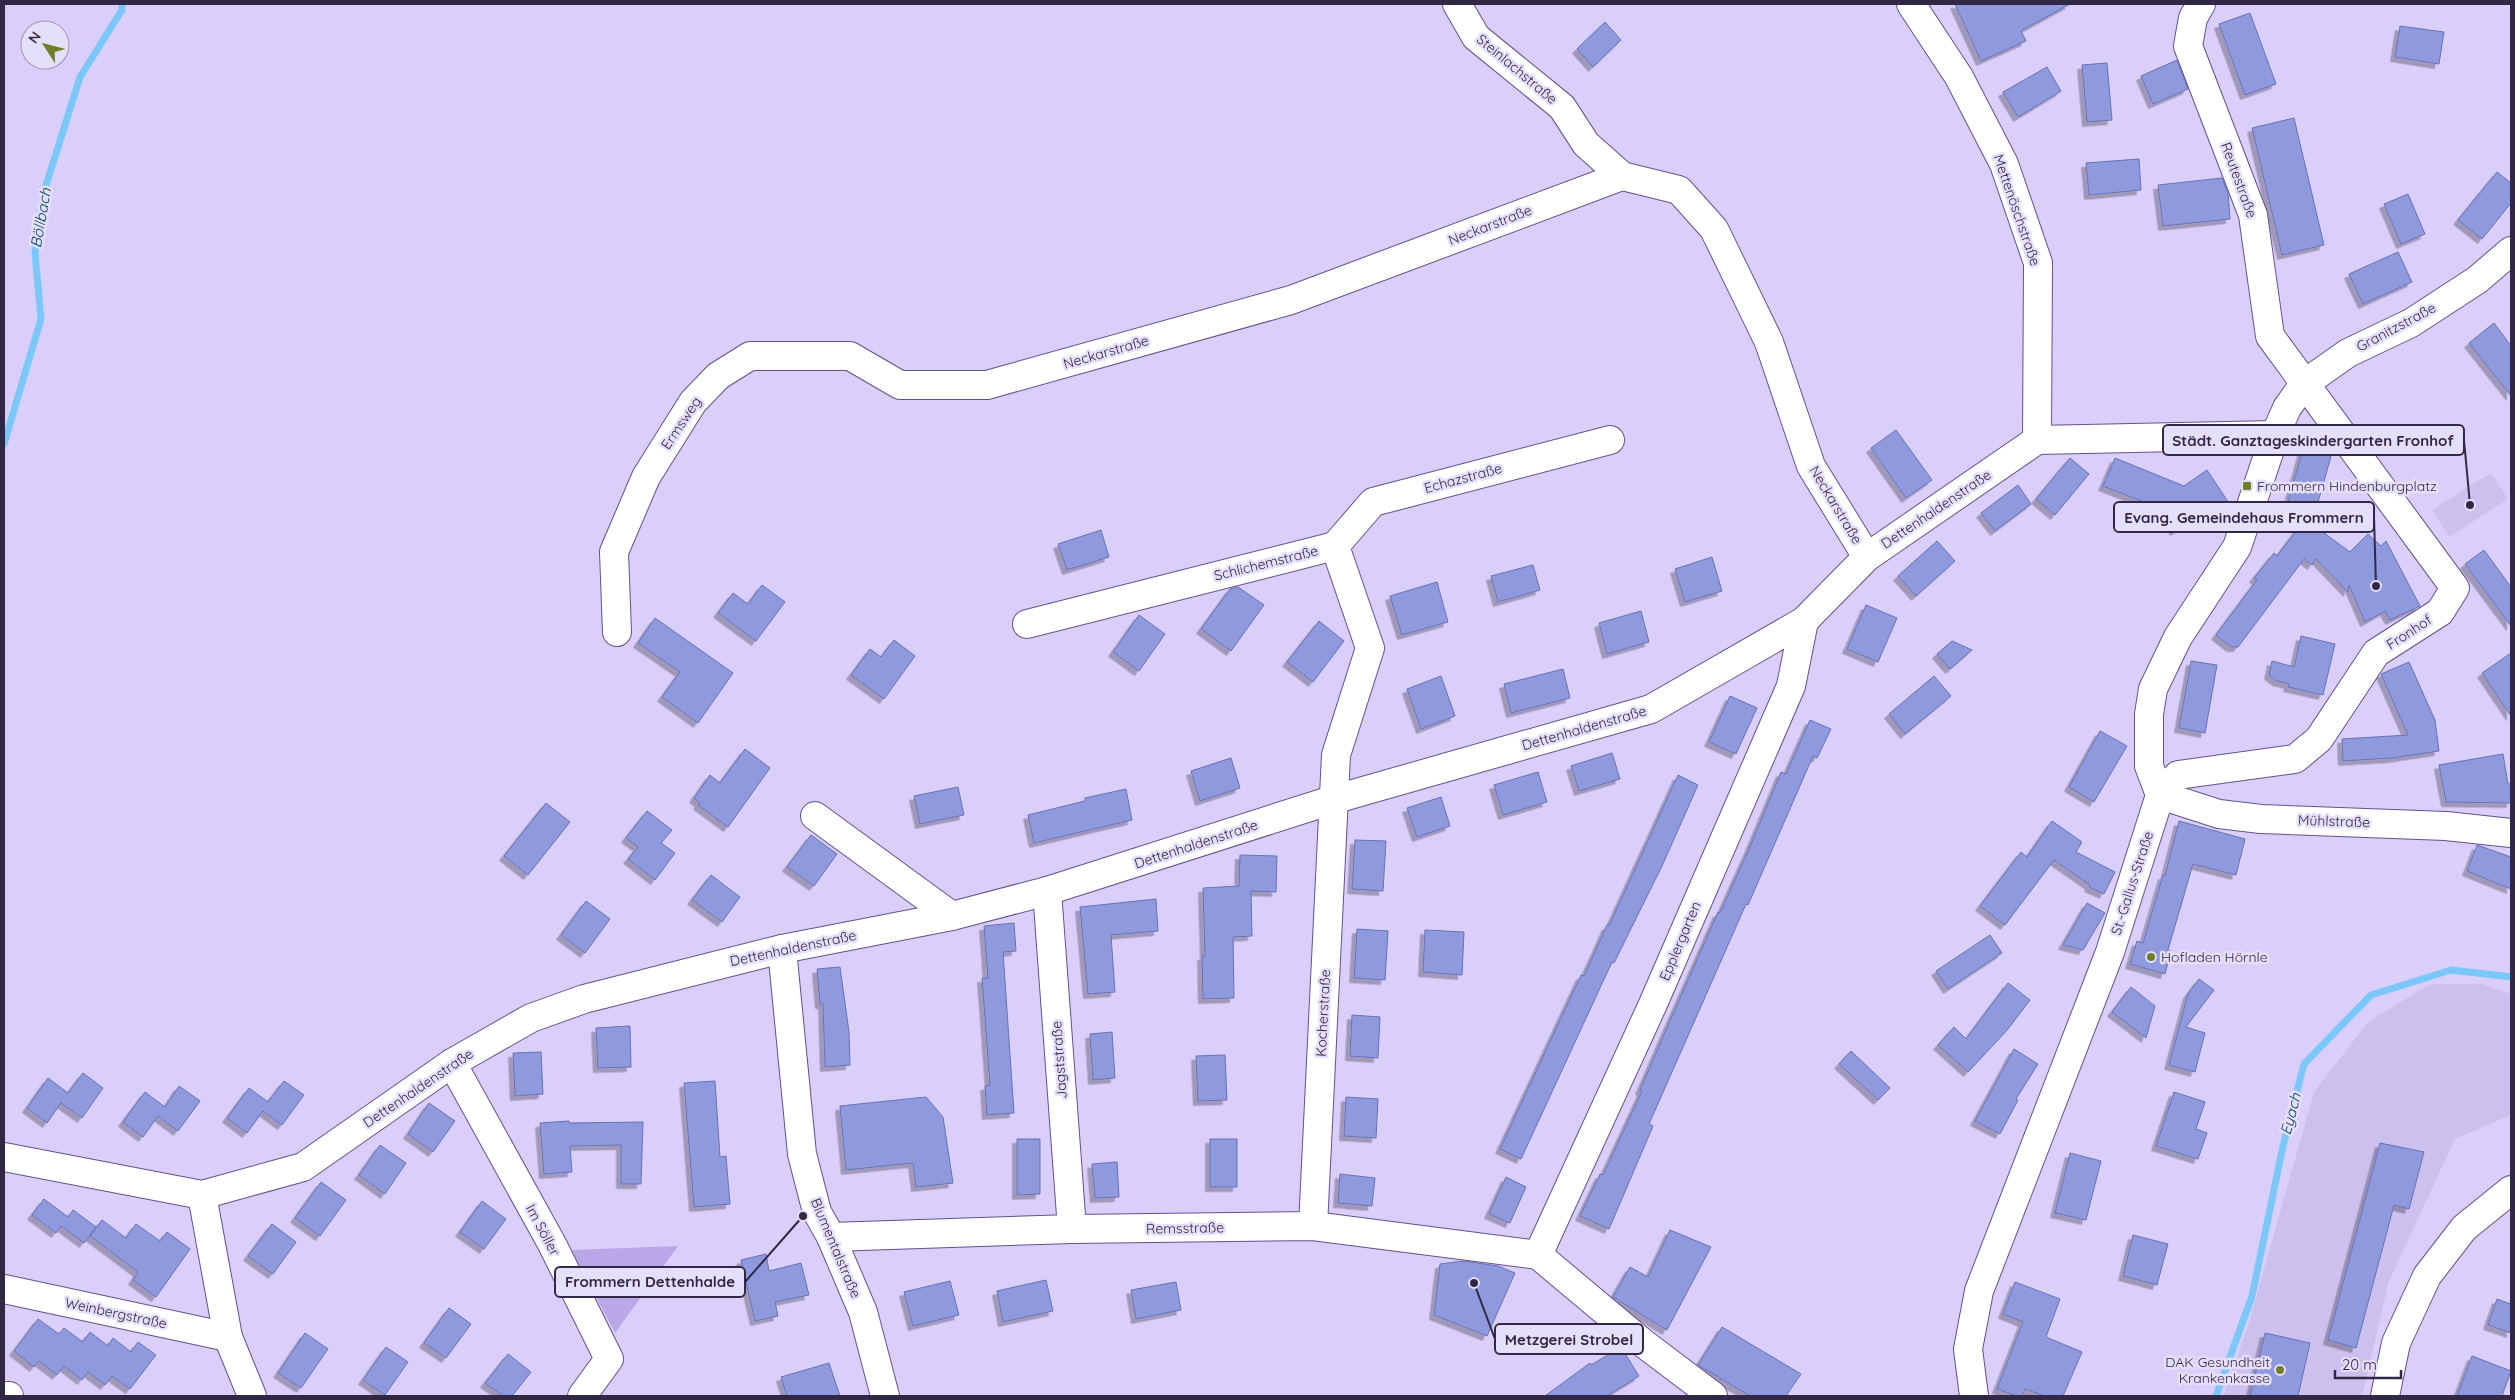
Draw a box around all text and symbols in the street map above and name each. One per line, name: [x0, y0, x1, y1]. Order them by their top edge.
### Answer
north arrow: [20, 20, 70, 70]
text: N: [24, 28, 45, 47]
street label: Steinlachstraße: [1473, 30, 1561, 108]
street label: Reutestraße: [2217, 140, 2261, 220]
street label: Mettenöschstraße: [1990, 152, 2045, 268]
water label: Böllbach: [26, 186, 55, 249]
street label: Neckarstraße: [1446, 201, 1534, 249]
street label: Granitzstraße: [2353, 298, 2439, 355]
street label: Neckarstraße: [1061, 331, 1151, 373]
street label: Ermsweg: [657, 393, 705, 453]
callout: Städt. Ganztageskindergarten Fronhof: [2163, 425, 2464, 455]
text: Städt. Ganztageskindergarten Fronhof: [2172, 431, 2454, 450]
street label: Echazstraße: [1422, 459, 1504, 497]
street label: Neckarstraße: [1806, 463, 1866, 547]
street label: Dettenhaldenstraße: [1878, 465, 1995, 553]
place label: Frommern Hindenburgplatz: [2257, 477, 2437, 495]
marker: Frommern Hindenburgplatz: [2241, 480, 2253, 492]
callout: Evang. Gemeindehaus Frommern: [2114, 502, 2374, 532]
text: Evang. Gemeindehaus Frommern: [2124, 508, 2364, 527]
street label: Schlichemstraße: [1212, 541, 1320, 585]
street label: Fronhof: [2383, 611, 2435, 653]
street label: Dettenhaldenstraße: [1520, 702, 1649, 754]
street label: Mühlstraße: [2298, 811, 2370, 831]
street label: Dettenhaldenstraße: [1132, 815, 1260, 872]
street label: St.-Gallus-Straße: [2107, 829, 2157, 937]
street label: Epplergarten: [1655, 899, 1705, 983]
street label: Dettenhaldenstraße: [728, 926, 858, 970]
place label: Hofladen Hörnle: [2161, 948, 2268, 966]
marker: Hofladen Hörnle: [2145, 951, 2157, 963]
street label: Kocherstraße: [1312, 969, 1334, 1057]
street label: Jagststraße: [1047, 1020, 1071, 1100]
street label: Dettenhaldenstraße: [360, 1044, 477, 1132]
water label: Eyach: [2276, 1091, 2305, 1137]
street label: Blumentalstraße: [807, 1195, 865, 1301]
street label: Im Söller: [522, 1201, 564, 1259]
street label: Remsstraße: [1146, 1218, 1224, 1238]
callout: Frommern Dettenhalde: [555, 1267, 745, 1297]
text: Frommern Dettenhalde: [565, 1272, 735, 1291]
street label: Weinbergstraße: [63, 1293, 169, 1333]
callout: Metzgerei Strobel: [1495, 1324, 1643, 1354]
text: Metzgerei Strobel: [1505, 1330, 1633, 1349]
scale bar: [2335, 1348, 2401, 1380]
place label: DAK Gesundheit Krankenkasse: [2165, 1353, 2270, 1387]
text: 20 m: [2342, 1355, 2377, 1374]
marker: DAK Gesundheit Krankenkasse: [2274, 1364, 2286, 1376]

